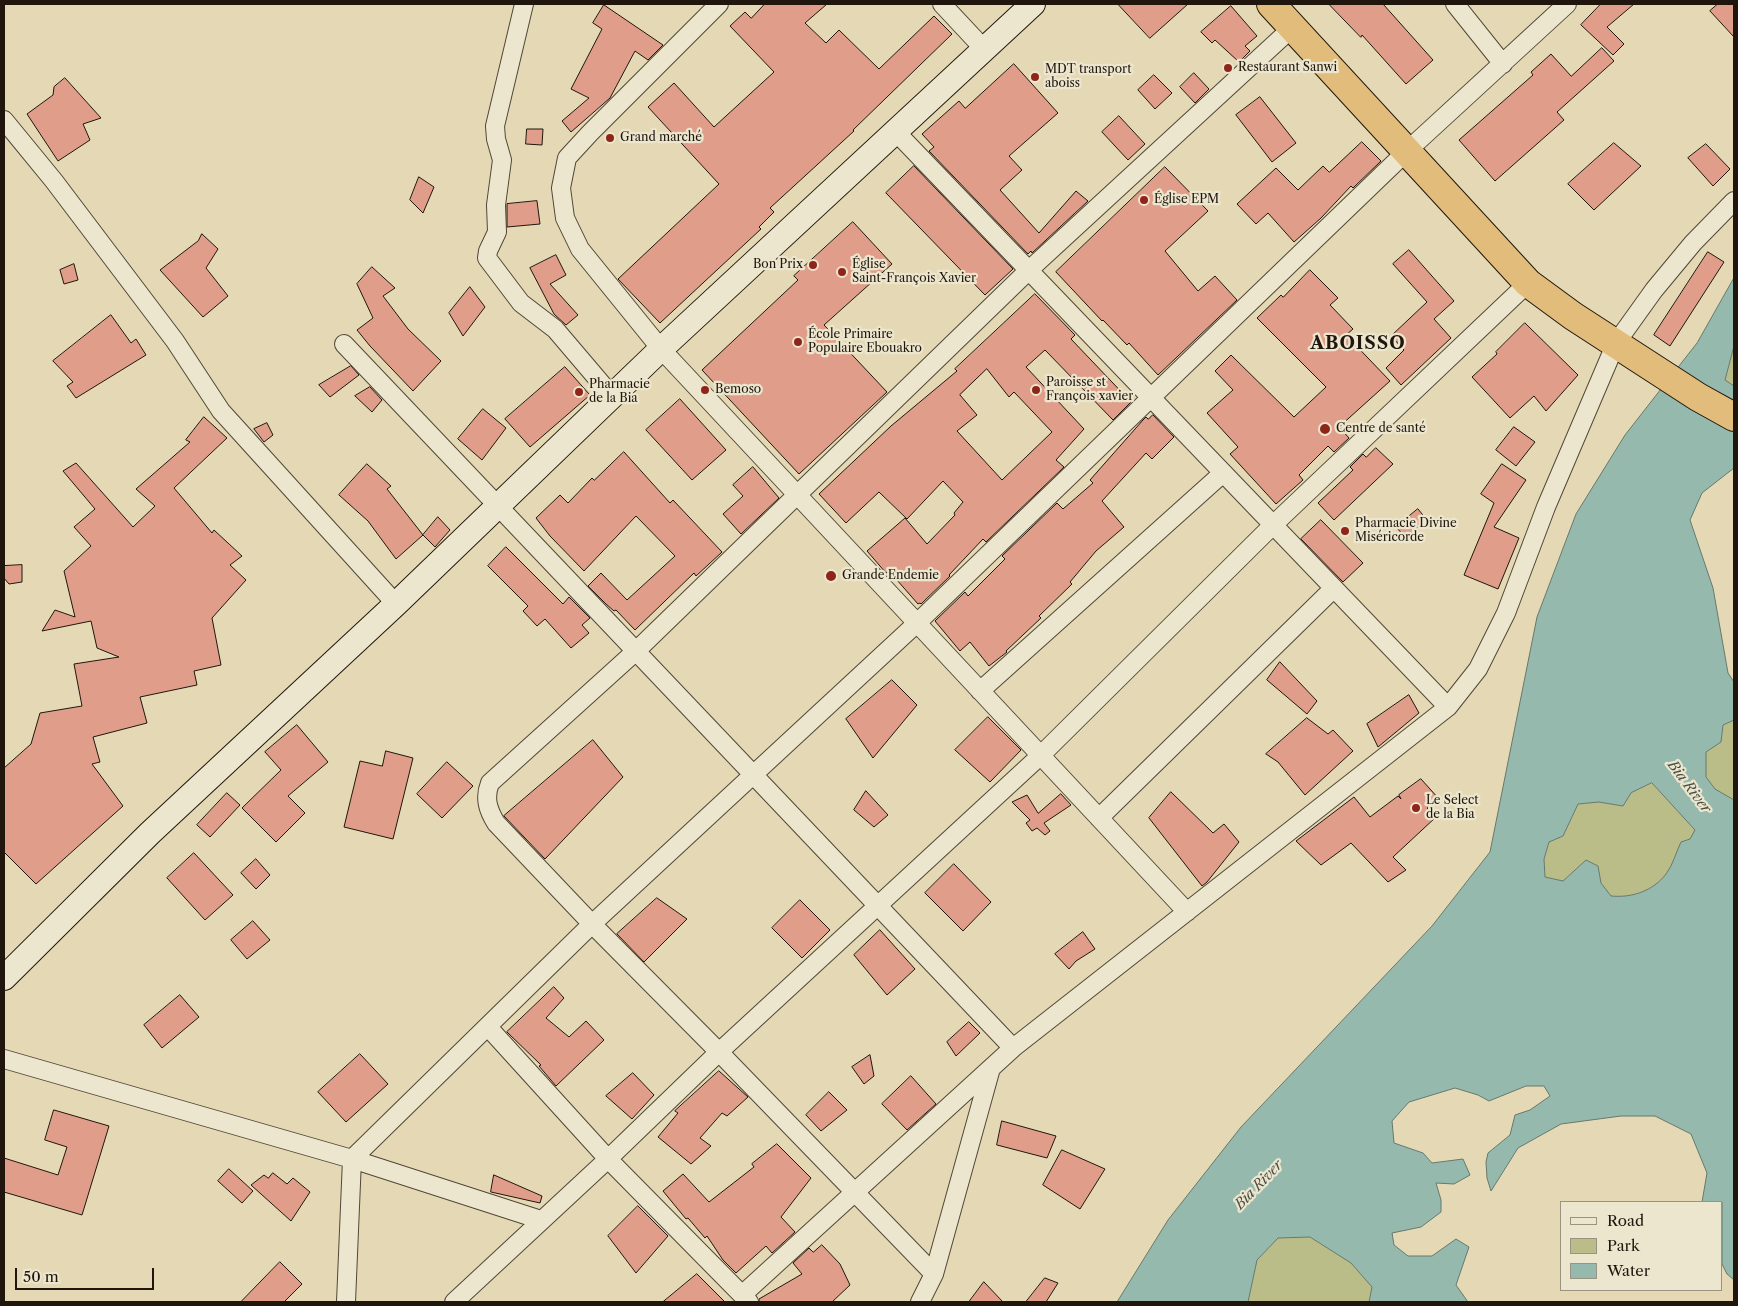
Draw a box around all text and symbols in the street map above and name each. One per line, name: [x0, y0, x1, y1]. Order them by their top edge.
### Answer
place label: Restaurant Sanwi: [1238, 61, 1337, 75]
marker: Restaurant Sanwi: [1222, 62, 1234, 74]
place label: MDT transport aboiss: [1045, 63, 1131, 91]
marker: MDT transport aboiss: [1029, 71, 1041, 83]
place label: Grand marché: [620, 131, 702, 145]
marker: Grand marché: [604, 132, 616, 144]
place label: Église EPM: [1154, 193, 1219, 207]
marker: Église EPM: [1138, 194, 1150, 206]
place label: Bon Prix: [753, 258, 803, 272]
place label: Église Saint-François Xavier: [852, 258, 976, 286]
marker: Bon Prix: [807, 259, 819, 271]
marker: Église Saint-François Xavier: [836, 266, 848, 278]
place label: École Primaire Populaire Ebouakro: [808, 328, 922, 356]
district label: ABOISSO: [1309, 333, 1407, 355]
marker: École Primaire Populaire Ebouakro: [792, 336, 804, 348]
place label: Paroisse st François xavier: [1046, 376, 1133, 404]
place label: Pharmacie de la Bia: [589, 378, 650, 406]
place label: Bemoso: [715, 383, 761, 397]
marker: Bemoso: [699, 384, 711, 396]
marker: Paroisse st François xavier: [1030, 384, 1042, 396]
marker: Pharmacie de la Bia: [573, 386, 585, 398]
marker: Centre de santé: [1318, 422, 1332, 436]
place label: Centre de santé: [1336, 422, 1426, 436]
place label: Pharmacie Divine Miséricorde: [1355, 517, 1457, 545]
marker: Pharmacie Divine Miséricorde: [1339, 525, 1351, 537]
marker: Grande Endemie: [824, 569, 838, 583]
place label: Grande Endemie: [842, 569, 939, 583]
water label: Bia River: [1664, 757, 1714, 817]
place label: Le Select de la Bia: [1426, 794, 1479, 822]
marker: Le Select de la Bia: [1410, 802, 1422, 814]
water label: Bia River: [1232, 1157, 1286, 1213]
legend: [1560, 1201, 1723, 1291]
text: Road: [1607, 1211, 1644, 1230]
text: Park: [1607, 1236, 1640, 1255]
scale bar: [18, 1258, 156, 1290]
text: Water: [1607, 1261, 1650, 1280]
text: 50 m: [23, 1267, 59, 1286]

